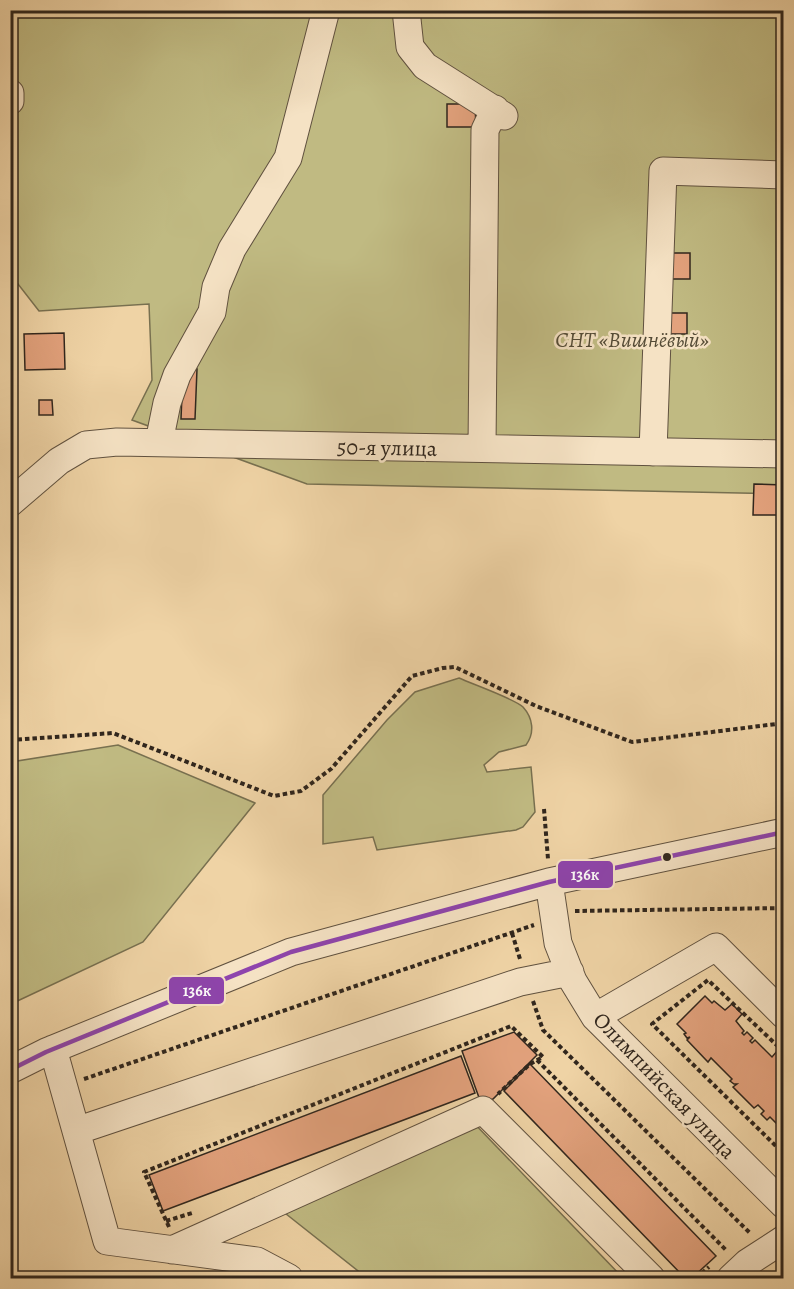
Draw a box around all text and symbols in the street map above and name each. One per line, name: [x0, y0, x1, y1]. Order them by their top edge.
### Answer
park label: СНТ «Вишнёвый»: [555, 325, 709, 355]
street label: 50-я улица: [337, 432, 438, 464]
unlabelled marker: [661, 851, 673, 863]
line badge: 136к: [557, 860, 614, 889]
text: 136к: [571, 864, 600, 886]
line badge: 136к: [168, 976, 225, 1005]
text: 136к: [183, 980, 212, 1002]
street label: Олимпийская улица: [586, 1006, 743, 1166]

